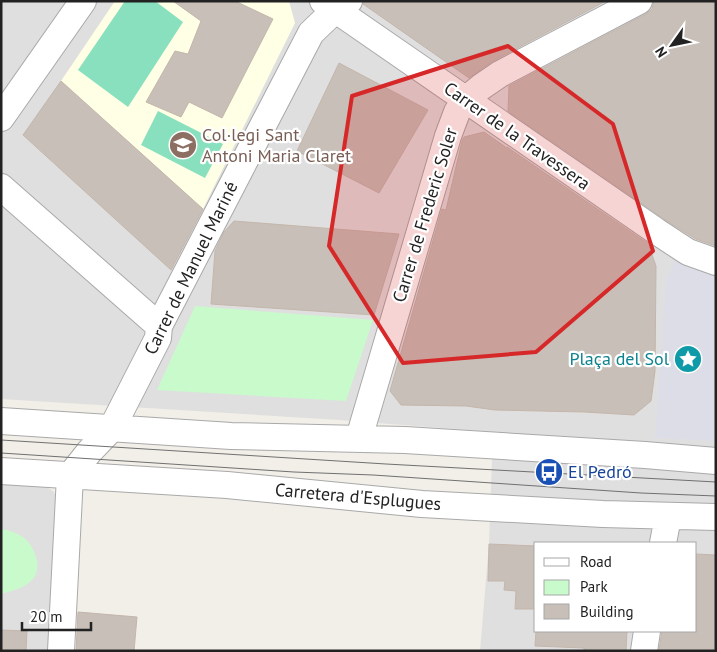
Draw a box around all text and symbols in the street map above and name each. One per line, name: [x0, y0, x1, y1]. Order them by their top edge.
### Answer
north arrow: [647, 20, 697, 70]
text: N: [651, 43, 671, 61]
street label: Carrer de la Travessera: [440, 76, 595, 195]
place label: Col·legi Sant Antoni Maria Claret: [202, 123, 351, 167]
street label: Carrer de Frederic Soler: [387, 125, 462, 305]
school or university icon: Col·legi Sant Antoni Maria Claret: [168, 130, 198, 160]
street label: Carrer de Manuel Mariné: [139, 177, 243, 358]
place icon: Plaça del Sol: [673, 344, 703, 374]
place label: Plaça del Sol: [570, 347, 670, 370]
bus stop icon: El Pedró: [534, 457, 564, 487]
place label: El Pedró: [568, 460, 632, 483]
street label: Carretera d'Esplugues: [274, 478, 442, 515]
legend: [534, 542, 697, 632]
text: Road: [580, 552, 612, 571]
text: Park: [580, 577, 608, 596]
scale bar: [22, 600, 91, 632]
text: Building: [580, 602, 634, 621]
text: 20 m: [30, 607, 63, 626]

